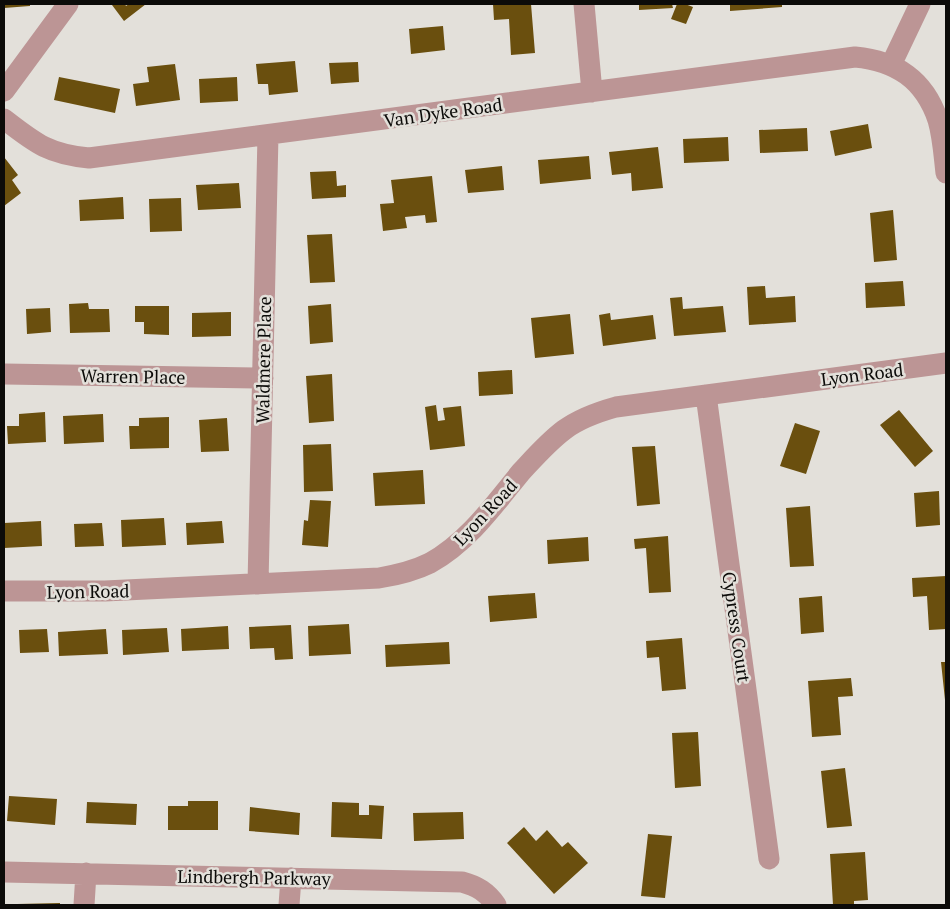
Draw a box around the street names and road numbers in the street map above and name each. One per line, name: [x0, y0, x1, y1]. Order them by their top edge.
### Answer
street label: Van Dyke Road: [382, 92, 504, 132]
street label: Waldmere Place: [250, 296, 276, 424]
street label: Lyon Road: [819, 357, 905, 391]
street label: Warren Place: [80, 363, 186, 389]
street label: Lyon Road: [448, 473, 522, 551]
street label: Cypress Court: [717, 570, 757, 684]
street label: Lyon Road: [46, 578, 130, 604]
street label: Lindbergh Parkway: [177, 864, 332, 890]

